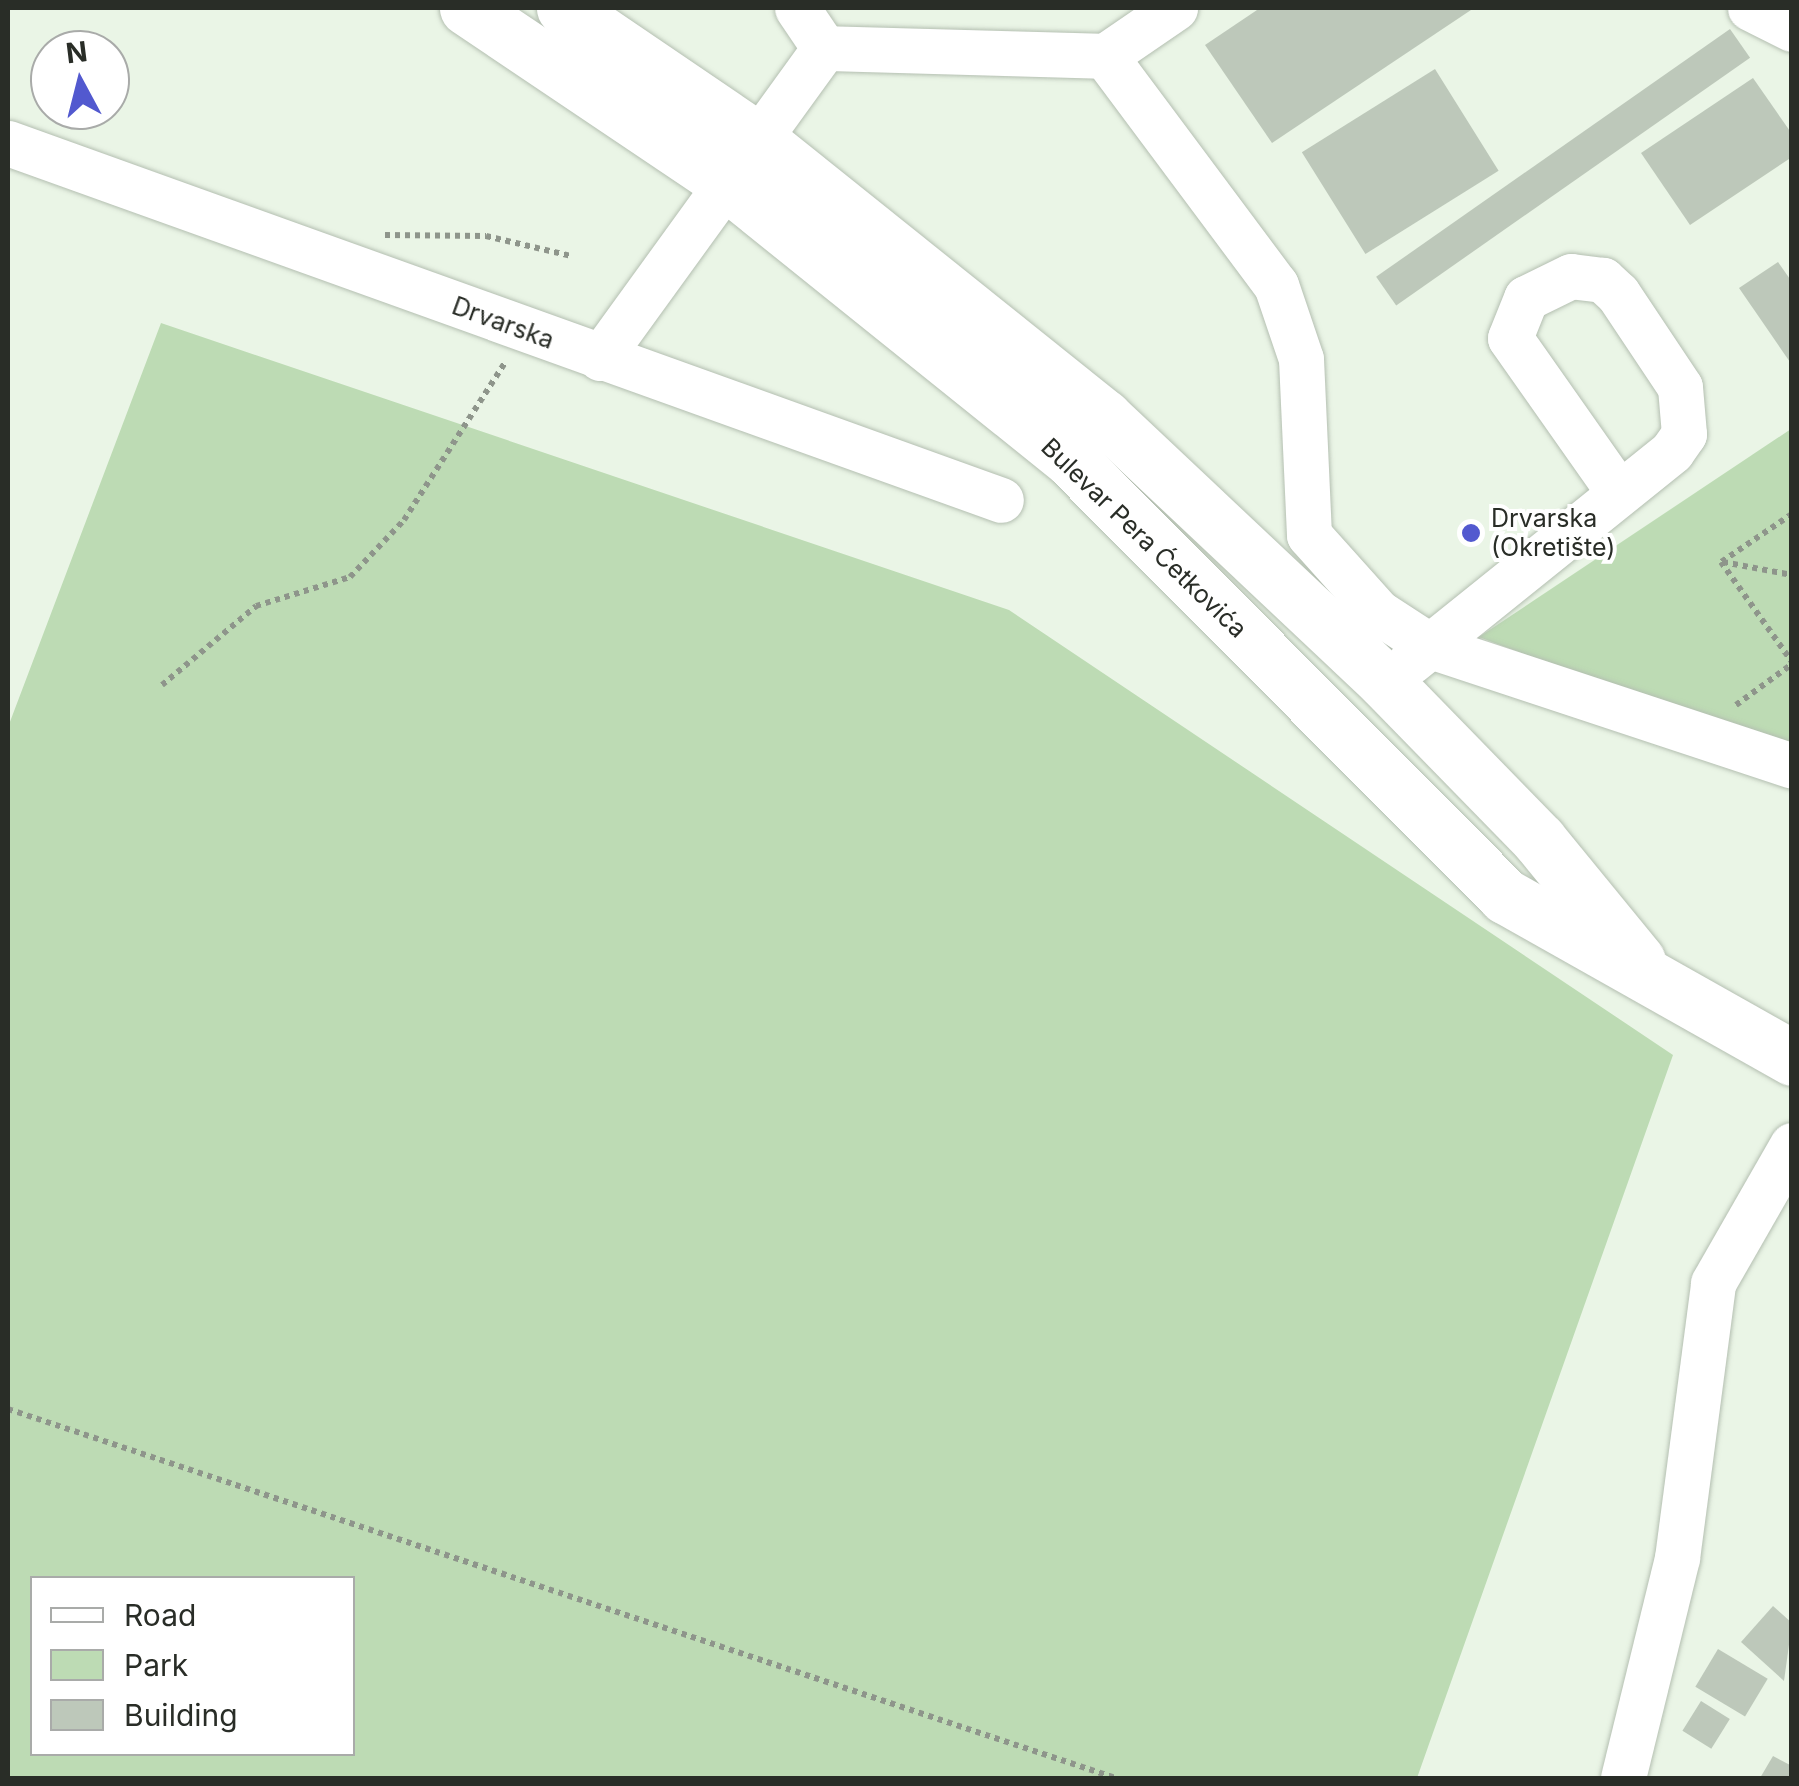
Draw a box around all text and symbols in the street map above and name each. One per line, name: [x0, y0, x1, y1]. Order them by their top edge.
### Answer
north arrow: [30, 30, 130, 130]
text: N: [64, 34, 89, 70]
street label: Drvarska: [448, 291, 558, 355]
street label: Bulevar Pera Ćetkovića: [1035, 432, 1253, 644]
place label: Drvarska (Okretište): [1491, 504, 1615, 563]
marker: Drvarska (Okretište): [1460, 522, 1482, 544]
legend: [30, 1576, 355, 1756]
text: Road: [124, 1597, 196, 1633]
text: Park: [124, 1647, 188, 1683]
text: Building: [124, 1697, 238, 1733]

